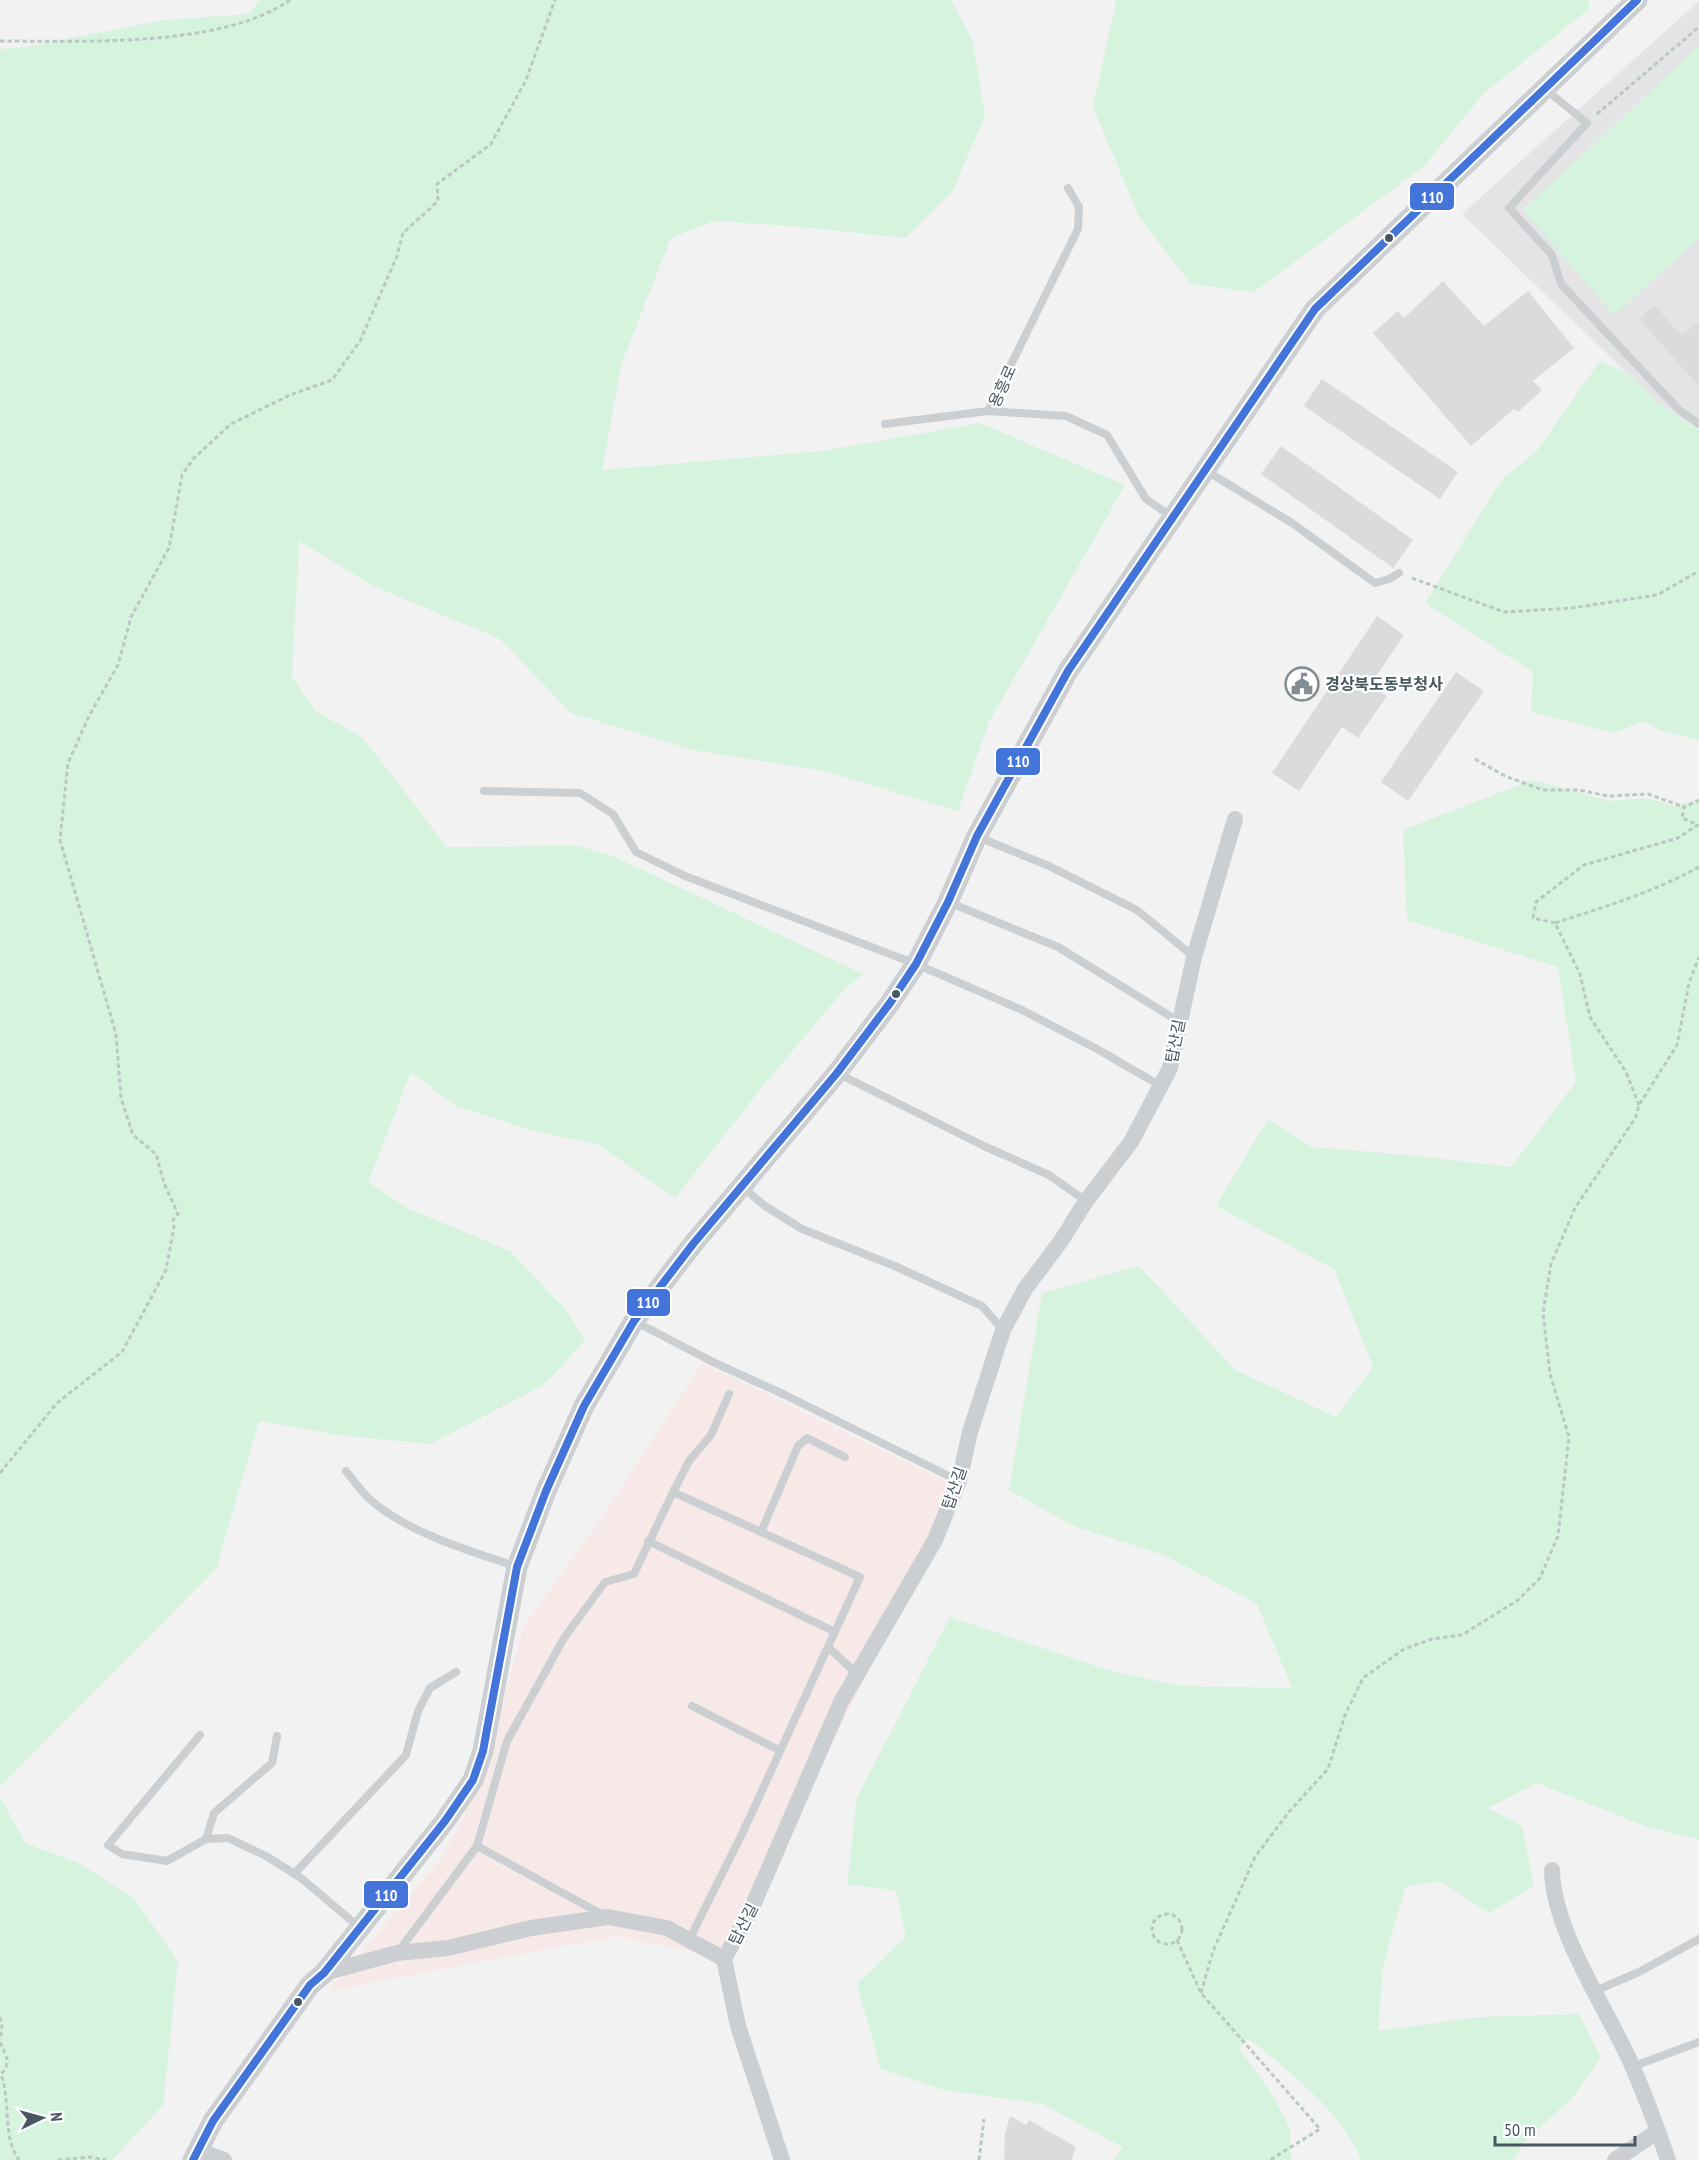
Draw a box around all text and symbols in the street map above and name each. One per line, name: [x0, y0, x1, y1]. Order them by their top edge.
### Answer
line badge: 110: [1409, 182, 1455, 211]
text: 110: [1421, 187, 1444, 207]
unlabelled marker: [1383, 232, 1395, 244]
street label: 용흥로: [984, 362, 1020, 410]
public building icon: 경상북도동부청사: [1284, 666, 1320, 702]
place label: 경상북도동부청사: [1325, 674, 1443, 694]
line badge: 110: [995, 747, 1041, 776]
text: 110: [1007, 751, 1030, 771]
unlabelled marker: [890, 988, 902, 1000]
street label: 탑산길: [1161, 1017, 1189, 1065]
line badge: 110: [626, 1288, 671, 1317]
text: 110: [637, 1292, 660, 1312]
street label: 탑산길: [937, 1464, 971, 1512]
line badge: 110: [363, 1880, 409, 1909]
text: 110: [375, 1885, 398, 1905]
street label: 탑산길: [724, 1900, 762, 1948]
unlabelled marker: [292, 1996, 304, 2008]
north arrow: [12, 2088, 72, 2148]
scale bar: [1495, 2109, 1634, 2147]
text: N: [47, 2112, 67, 2122]
text: 50 m: [1504, 2118, 1536, 2141]

